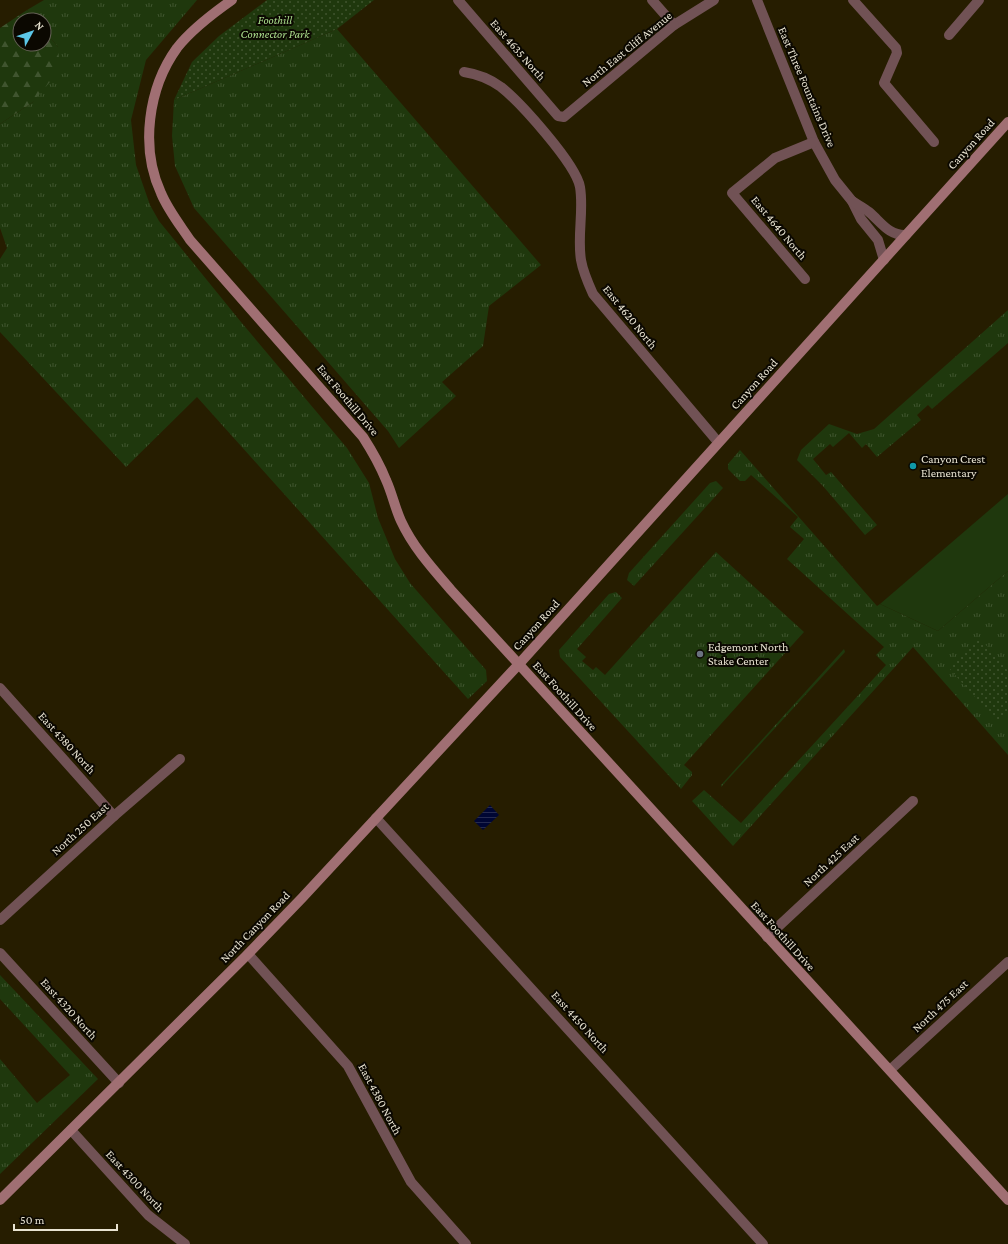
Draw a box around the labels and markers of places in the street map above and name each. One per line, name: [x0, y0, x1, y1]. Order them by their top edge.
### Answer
place label: Canyon Crest Elementary: [921, 452, 986, 480]
marker: Canyon Crest Elementary: [908, 461, 918, 471]
place label: Edgemont North Stake Center: [708, 640, 789, 668]
marker: Edgemont North Stake Center: [695, 649, 705, 659]

